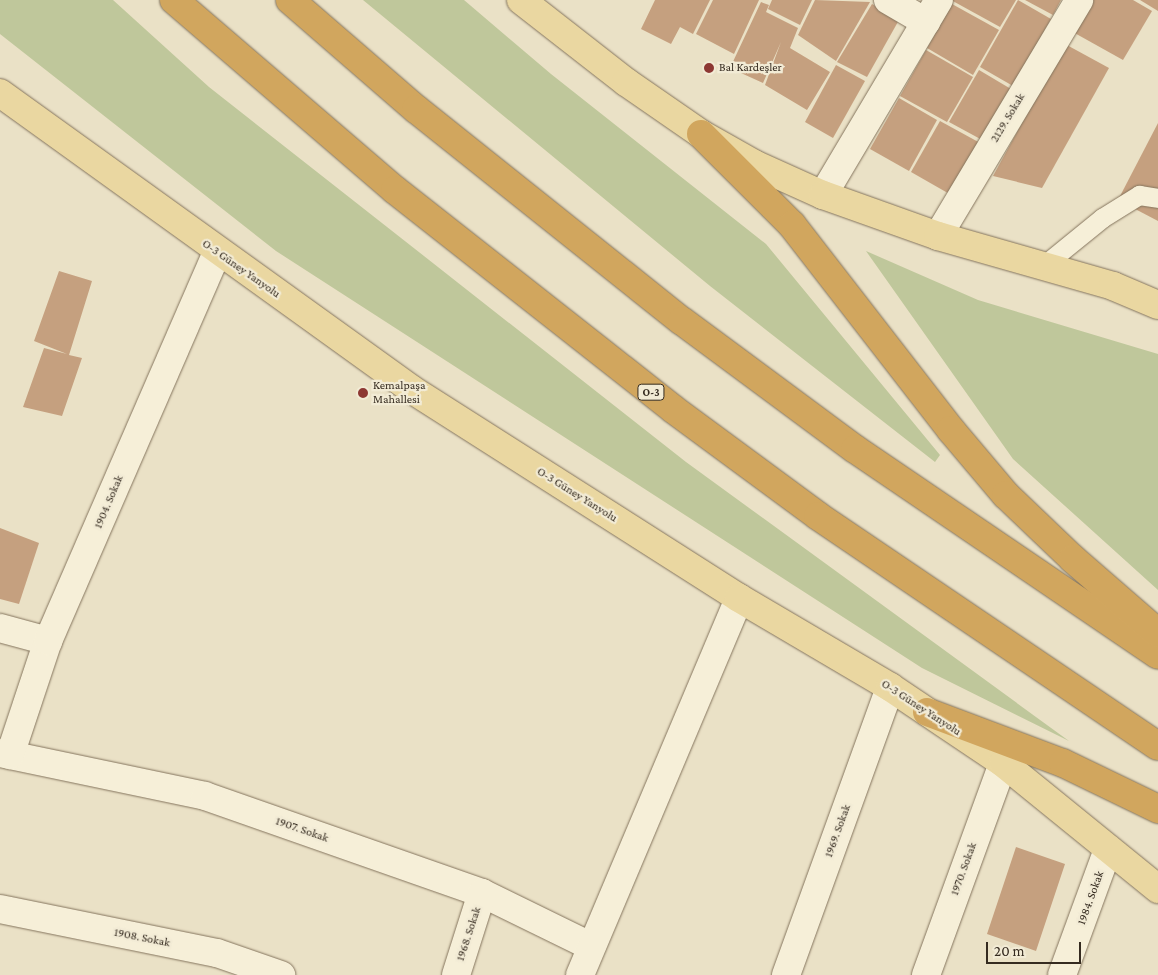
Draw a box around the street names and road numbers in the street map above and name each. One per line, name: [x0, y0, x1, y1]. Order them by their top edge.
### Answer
street label: 2129. Sokak: [988, 91, 1028, 145]
street label: O-3 Güney Yanyolu: [199, 237, 283, 301]
road number: O-3: [637, 384, 665, 401]
street label: O-3 Güney Yanyolu: [534, 464, 620, 526]
street label: 1904. Sokak: [91, 473, 127, 531]
street label: O-3 Güney Yanyolu: [878, 677, 964, 739]
street label: 1969. Sokak: [822, 803, 854, 859]
street label: 1907. Sokak: [274, 814, 330, 846]
street label: 1970. Sokak: [948, 841, 980, 897]
street label: 1984. Sokak: [1075, 869, 1107, 927]
street label: 1968. Sokak: [453, 905, 485, 963]
street label: 1908. Sokak: [113, 926, 171, 950]

